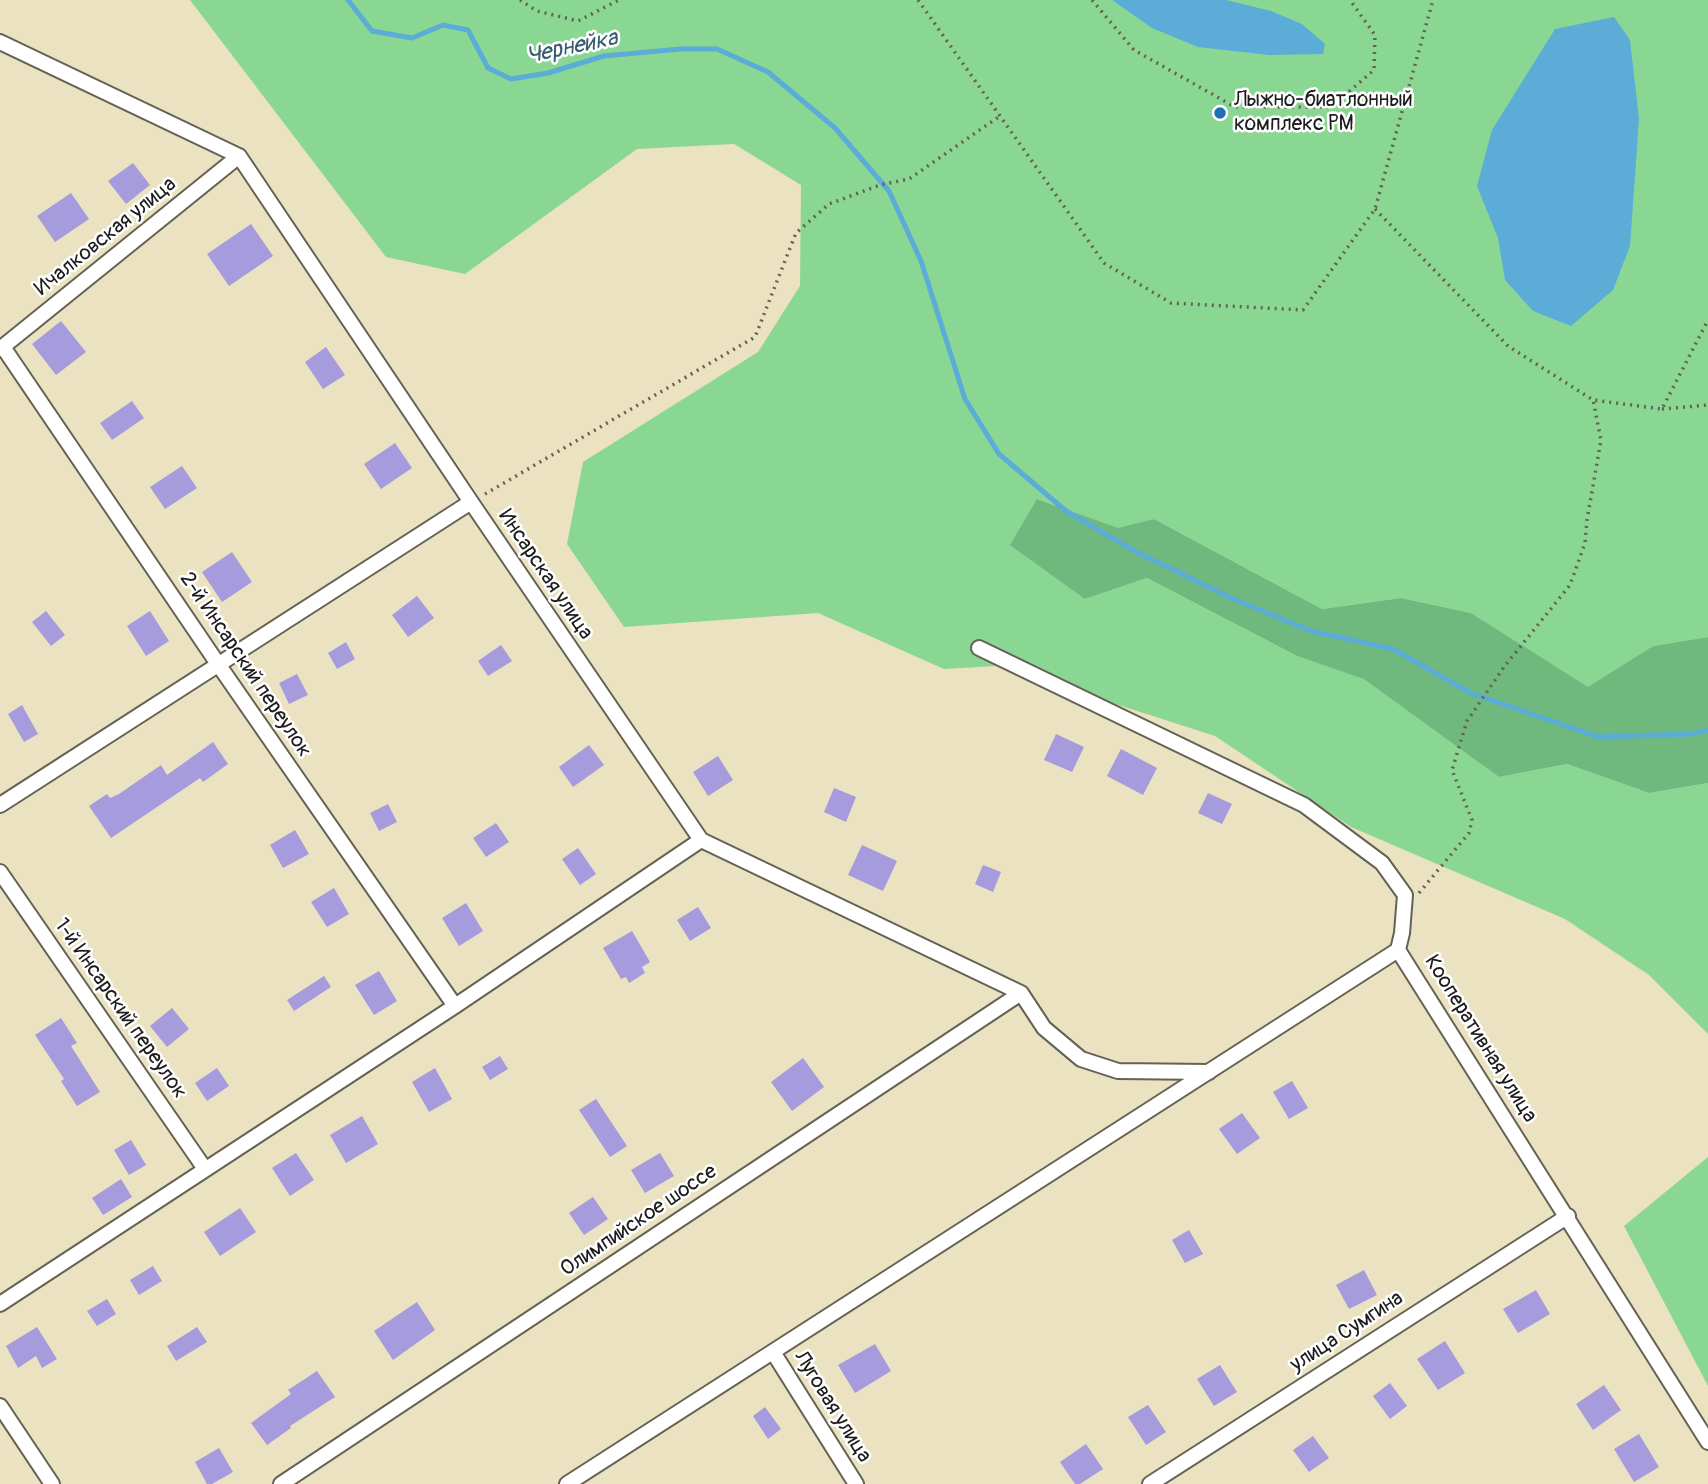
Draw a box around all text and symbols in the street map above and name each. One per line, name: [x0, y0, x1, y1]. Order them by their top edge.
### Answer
water label: Чернейка: [524, 25, 620, 71]
place label: Лыжно-биатлонный комплекс РМ: [1234, 88, 1413, 138]
marker: Лыжно-биатлонный комплекс РМ: [1212, 105, 1228, 121]
street label: Ичалковская улица: [30, 172, 182, 302]
street label: Инсарская улица: [492, 505, 598, 645]
street label: 2-й Инсарский переулок: [174, 568, 316, 762]
street label: 1-й Инсарский переулок: [48, 914, 192, 1104]
street label: Кооперативная улица: [1418, 951, 1542, 1127]
street label: Олимпийское шоссе: [556, 1159, 722, 1283]
street label: улица Сумгина: [1286, 1286, 1408, 1378]
street label: Луговая улица: [788, 1347, 876, 1467]

